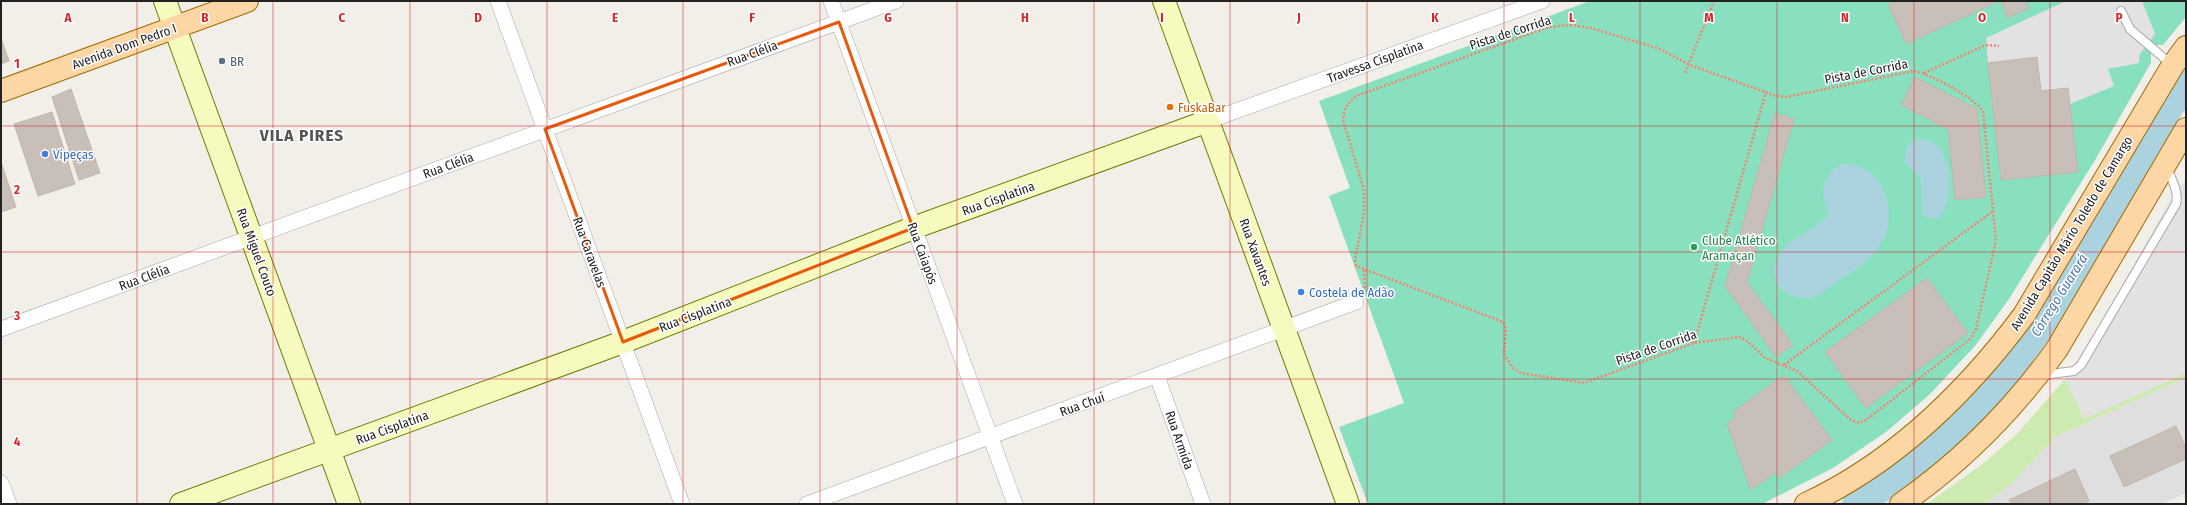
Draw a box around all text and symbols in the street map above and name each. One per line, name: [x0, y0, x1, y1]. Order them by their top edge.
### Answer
text: A: [63, 10, 72, 25]
text: B: [201, 10, 209, 25]
text: C: [339, 10, 346, 25]
text: D: [474, 10, 482, 25]
text: E: [612, 10, 618, 25]
text: F: [749, 10, 755, 25]
text: G: [884, 10, 892, 25]
text: H: [1021, 10, 1029, 25]
text: I: [1160, 10, 1164, 25]
text: J: [1296, 10, 1301, 25]
text: K: [1431, 10, 1439, 25]
text: L: [1569, 10, 1575, 25]
text: M: [1704, 10, 1714, 25]
text: N: [1841, 10, 1849, 25]
text: O: [1978, 10, 1986, 25]
text: P: [2115, 10, 2123, 25]
street label: Pista de Corrida: [1468, 12, 1553, 53]
street label: Avenida Dom Pedro I: [70, 21, 179, 72]
street label: Rua Clélia: [725, 37, 779, 70]
street label: Travessa Cisplatina: [1325, 37, 1425, 86]
place label: BR: [230, 54, 244, 69]
text: 1: [14, 56, 20, 71]
marker: BR: [217, 56, 227, 66]
street label: Pista de Corrida: [1823, 56, 1909, 87]
place label: FuskaBar: [1178, 100, 1226, 115]
marker: FuskaBar: [1165, 102, 1175, 112]
district label: VILA PIRES: [259, 125, 344, 146]
street label: Avenida Capitão Mário Toledo de Camargo: [2007, 133, 2136, 333]
place label: Vipeças: [53, 147, 94, 162]
marker: Vipeças: [40, 149, 50, 159]
street label: Rua Clélia: [421, 149, 475, 182]
street label: Rua Cisplatina: [960, 178, 1037, 219]
text: 2: [13, 182, 20, 197]
street label: Rua Miguel Couto: [234, 206, 279, 298]
street label: Rua Caravelas: [570, 215, 609, 290]
street label: Rua Xavantes: [1236, 216, 1275, 288]
street label: Rua Caiapós: [904, 220, 941, 287]
place label: Clube Atlético Aramaçan: [1702, 233, 1776, 263]
marker: Clube Atlético Aramaçan: [1689, 242, 1699, 252]
water label: Córrego Guarará: [2027, 251, 2091, 340]
street label: Rua Clélia: [117, 261, 171, 294]
place label: Costela de Adão: [1309, 285, 1395, 300]
marker: Costela de Adão: [1296, 287, 1306, 297]
street label: Rua Cisplatina: [657, 294, 733, 335]
text: 3: [13, 308, 20, 323]
street label: Pista de Corrida: [1614, 327, 1699, 368]
street label: Rua Chuí: [1058, 389, 1107, 420]
street label: Rua Cisplatina: [354, 407, 431, 448]
street label: Rua Armida: [1162, 409, 1197, 472]
text: 4: [14, 434, 21, 449]

